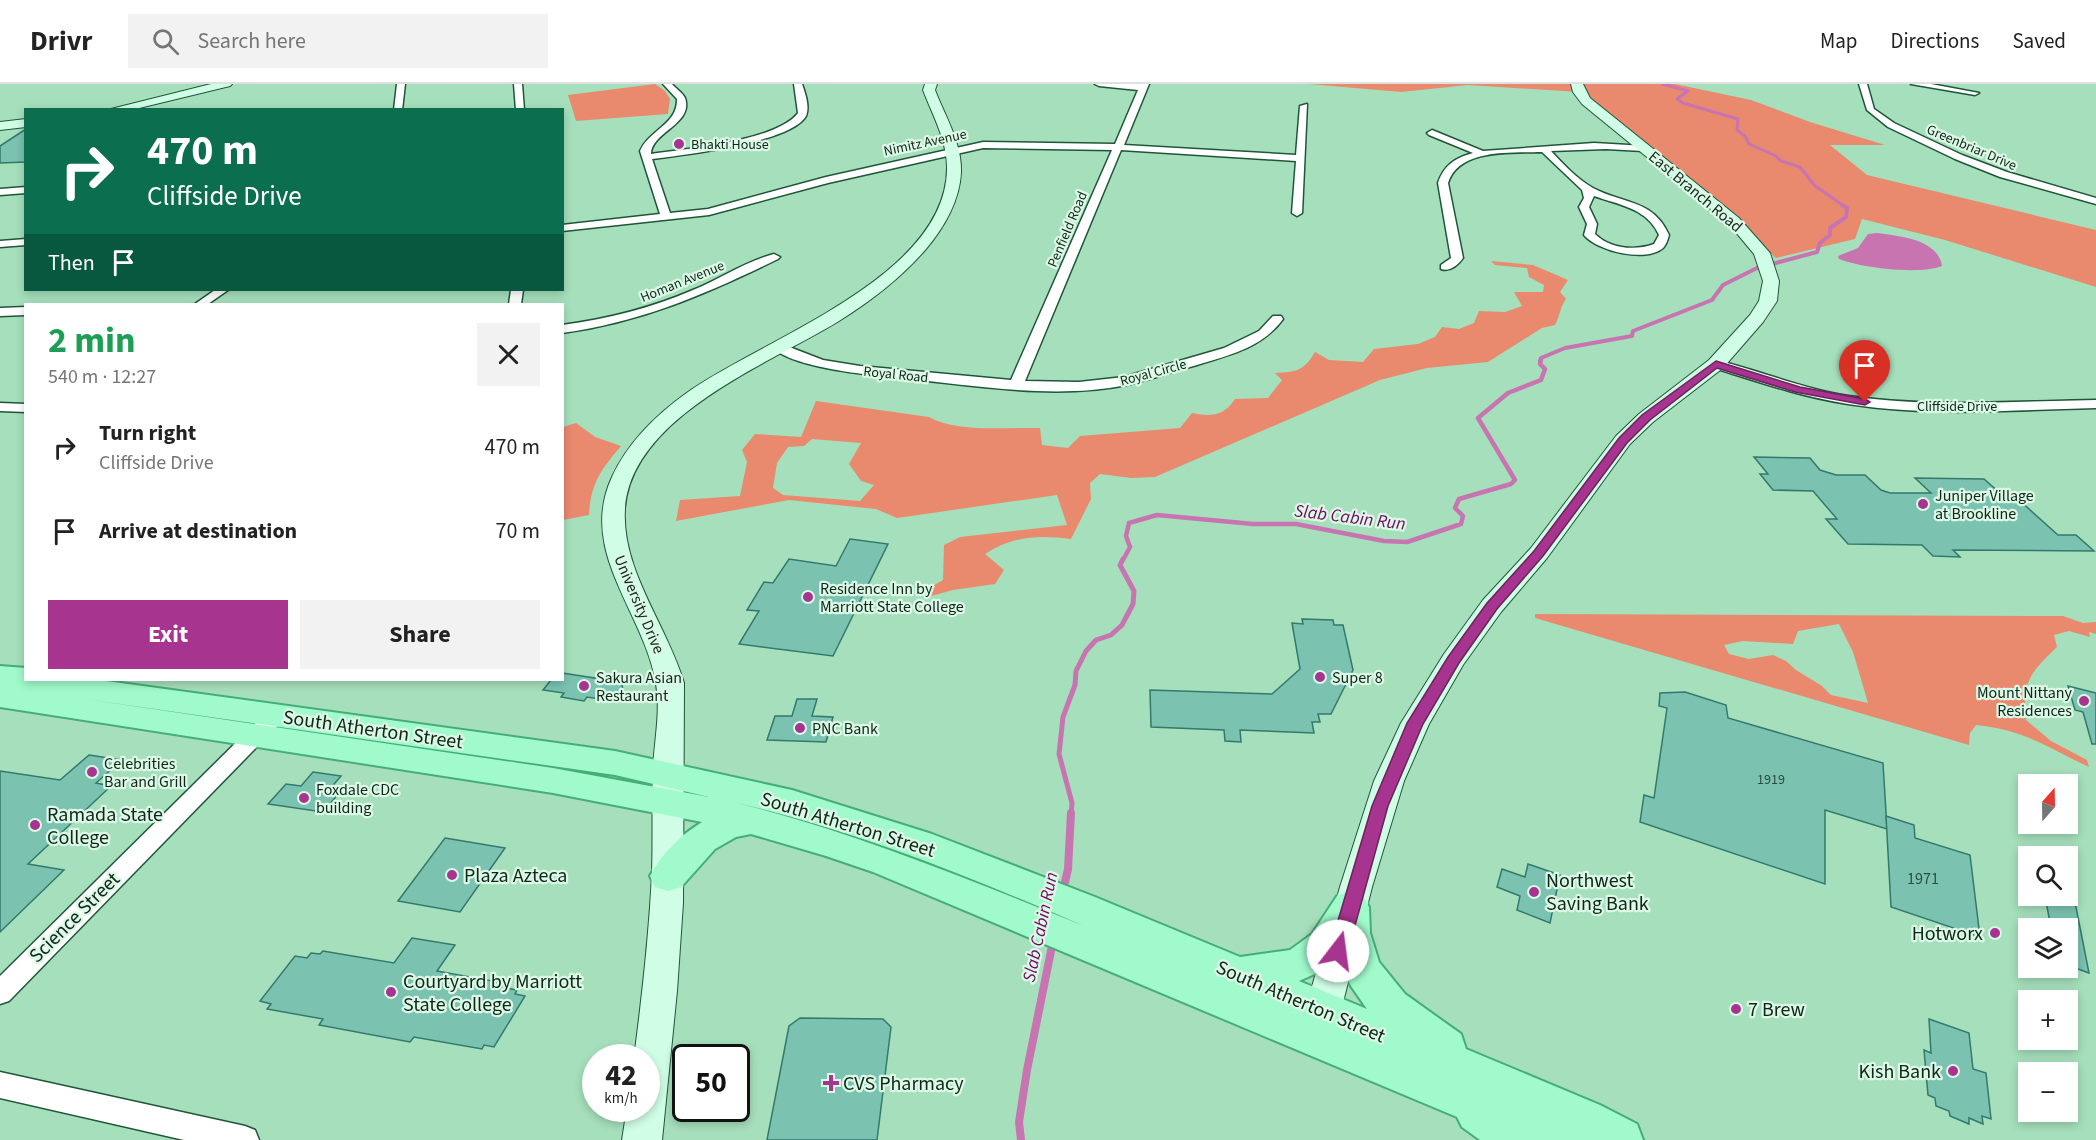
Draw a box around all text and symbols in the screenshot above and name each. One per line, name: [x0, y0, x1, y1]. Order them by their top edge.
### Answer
search box: [128, 14, 548, 68]
text: Drivr: [30, 21, 92, 61]
icon: search: [149, 25, 182, 58]
text: Search here: [197, 25, 306, 57]
text: Map: [1820, 26, 1858, 56]
text: Directions: [1891, 26, 1979, 56]
text: Saved: [2012, 26, 2066, 56]
street label: Greenbriar Drive: [1924, 120, 2020, 176]
text: 470 m: [147, 121, 258, 181]
street label: Nimitz Avenue: [882, 124, 969, 162]
icon: right: [48, 132, 126, 210]
place label: Bhakti House: [691, 135, 769, 155]
marker: Bhakti House: [672, 137, 686, 151]
street label: East Branch Road: [1644, 146, 1747, 238]
text: Cliffside Drive: [147, 177, 302, 216]
street label: Penfield Road: [1043, 188, 1093, 271]
icon: arrive: [107, 246, 140, 279]
text: Then: [48, 247, 95, 279]
street label: Homan Avenue: [637, 256, 727, 308]
text: 2 min: [48, 315, 136, 366]
button: close: [477, 323, 540, 386]
pin: [1839, 340, 1890, 402]
icon: arrive: [1848, 349, 1881, 382]
street label: Royal Circle: [1118, 354, 1189, 391]
street label: Royal Road: [862, 362, 929, 388]
text: 540 m · 12:27: [48, 363, 156, 391]
street label: Cliffside Drive: [1917, 397, 1997, 417]
text: Turn right: [99, 417, 196, 449]
icon: right: [48, 431, 81, 464]
text: 470 m: [485, 431, 540, 463]
text: Cliffside Drive: [99, 449, 214, 477]
place label: Juniper Village at Brookline: [1935, 485, 2034, 525]
marker: Juniper Village at Brookline: [1916, 497, 1930, 511]
water label: Slab Cabin Run: [1293, 498, 1407, 537]
icon: arrive: [48, 515, 81, 548]
text: Arrive at destination: [99, 515, 297, 547]
text: 70 m: [495, 515, 540, 547]
street label: University Drive: [608, 552, 670, 657]
place label: Residence Inn by Marriott State College: [820, 578, 964, 618]
marker: Residence Inn by Marriott State College: [801, 590, 815, 604]
button: Exit: [48, 600, 288, 669]
button: Share: [300, 600, 540, 669]
place label: Sakura Asian Restaurant: [596, 667, 682, 707]
place label: Super 8: [1332, 667, 1383, 689]
marker: Super 8: [1313, 670, 1327, 684]
marker: Sakura Asian Restaurant: [577, 679, 591, 693]
place label: Mount Nittany Residences: [1977, 682, 2073, 722]
marker: Mount Nittany Residences: [2077, 694, 2091, 708]
street label: South Atherton Street: [281, 703, 465, 757]
place label: PNC Bank: [812, 718, 878, 740]
marker: PNC Bank: [793, 721, 807, 735]
place label: Celebrities Bar and Grill: [104, 753, 187, 793]
marker: Celebrities Bar and Grill: [85, 765, 99, 779]
house number: 1919: [1757, 770, 1785, 790]
north arrow: [2018, 774, 2078, 834]
map controls: [2018, 774, 2078, 1122]
place label: Foxdale CDC building: [316, 779, 399, 819]
street label: South Atherton Street: [757, 785, 939, 865]
marker: Foxdale CDC building: [297, 791, 311, 805]
place label: Ramada State College: [47, 801, 163, 852]
marker: Ramada State College: [28, 818, 42, 832]
button: search: [2018, 846, 2078, 906]
place label: Plaza Azteca: [464, 862, 567, 890]
street label: Science Street: [23, 866, 127, 969]
place label: Northwest Saving Bank: [1546, 867, 1649, 918]
marker: Plaza Azteca: [445, 868, 459, 882]
house number: 1971: [1907, 868, 1939, 890]
water label: Slab Cabin Run: [1017, 870, 1064, 984]
marker: Northwest Saving Bank: [1527, 885, 1541, 899]
button: layers: [2018, 918, 2078, 978]
position arrow: [1306, 919, 1370, 983]
place label: Hotworx: [1912, 920, 1983, 948]
marker: Hotworx: [1988, 926, 2002, 940]
street label: South Atherton Street: [1212, 954, 1390, 1050]
place label: Courtyard by Marriott State College: [403, 968, 582, 1019]
marker: Courtyard by Marriott State College: [384, 985, 398, 999]
button: +: [2018, 990, 2078, 1050]
place label: 7 Brew: [1748, 996, 1805, 1024]
marker: 7 Brew: [1729, 1002, 1743, 1016]
speed limit sign: 50: [672, 1044, 750, 1122]
text: 42: [605, 1054, 637, 1097]
place label: Kish Bank: [1859, 1058, 1941, 1086]
button: −: [2018, 1062, 2078, 1122]
marker: Kish Bank: [1946, 1064, 1960, 1078]
place label: CVS Pharmacy: [843, 1070, 964, 1098]
marker: CVS Pharmacy: [824, 1076, 838, 1090]
text: km/h: [604, 1088, 638, 1109]

